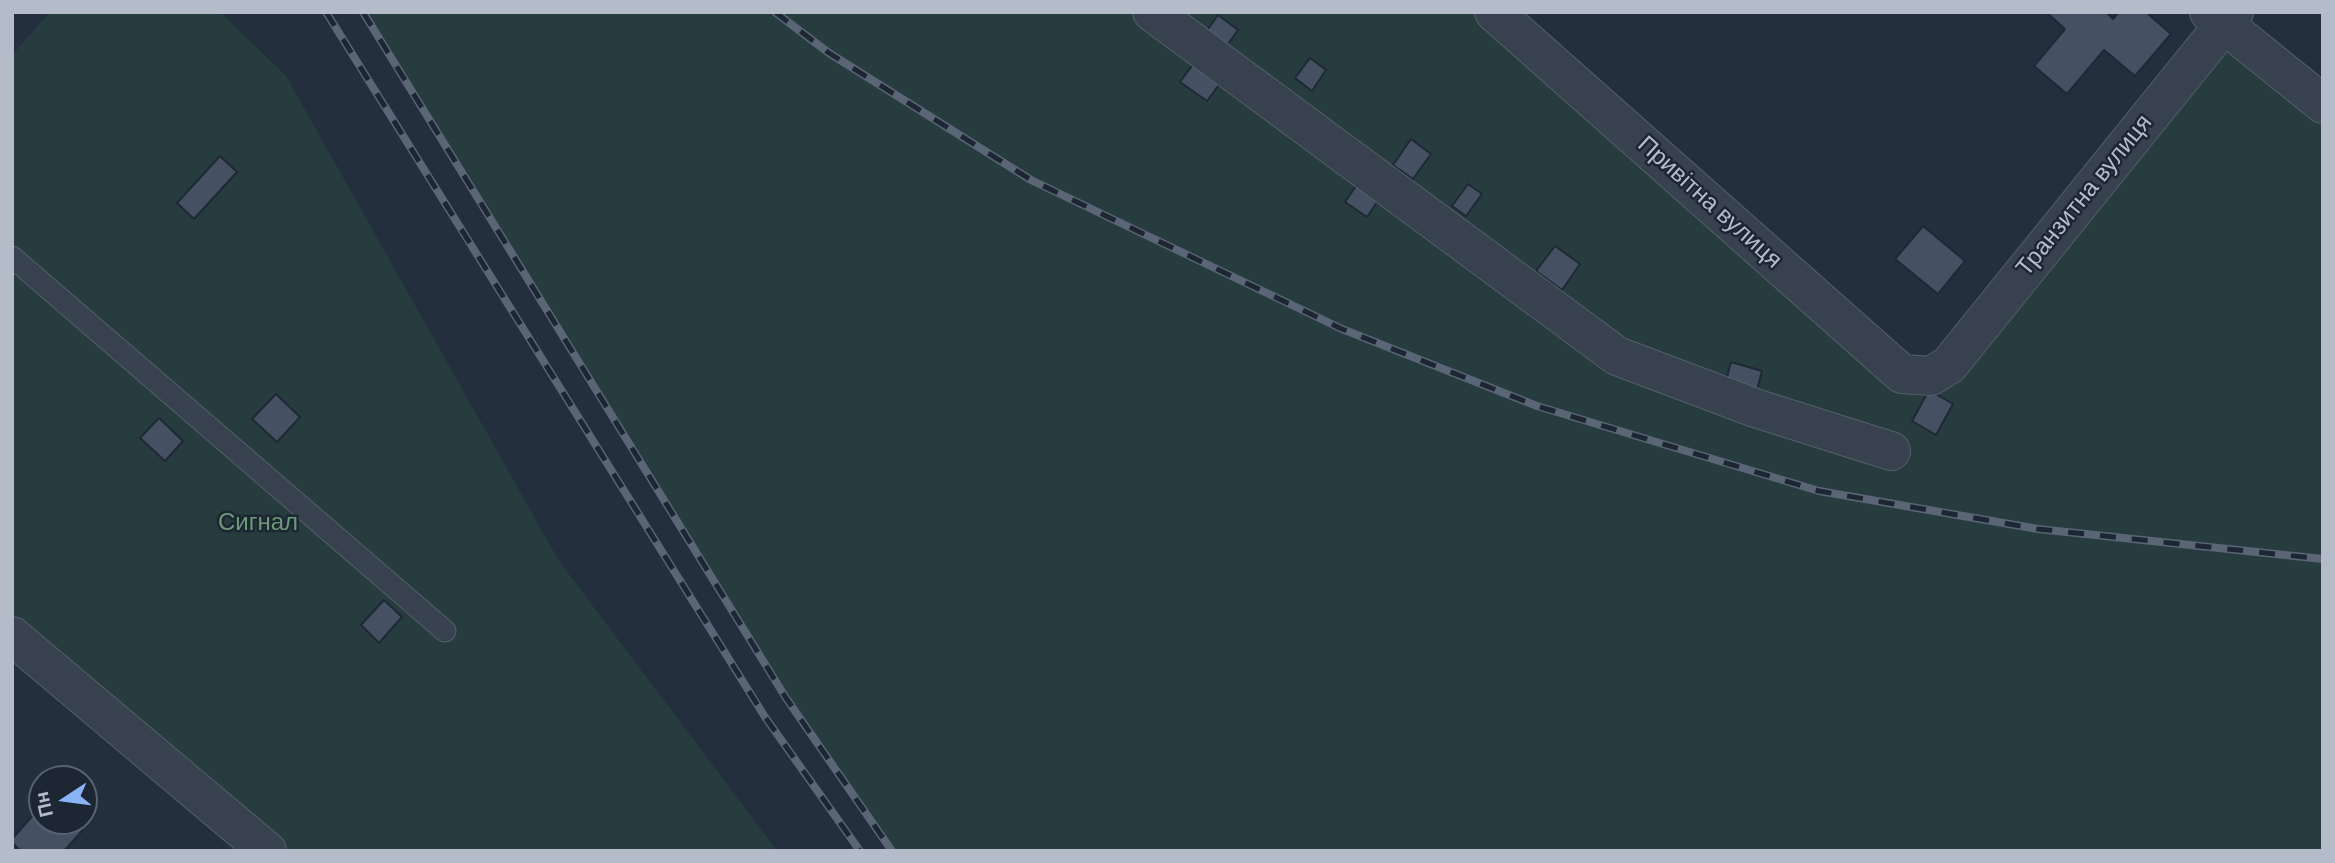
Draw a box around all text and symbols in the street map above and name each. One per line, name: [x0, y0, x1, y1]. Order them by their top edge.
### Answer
street label: Транзитна вулиця: [2011, 109, 2159, 283]
street label: Привітна вулиця: [1631, 131, 1787, 275]
park label: Сигнал: [218, 510, 298, 538]
north arrow: [28, 765, 98, 835]
text: Пн: [29, 789, 59, 819]

